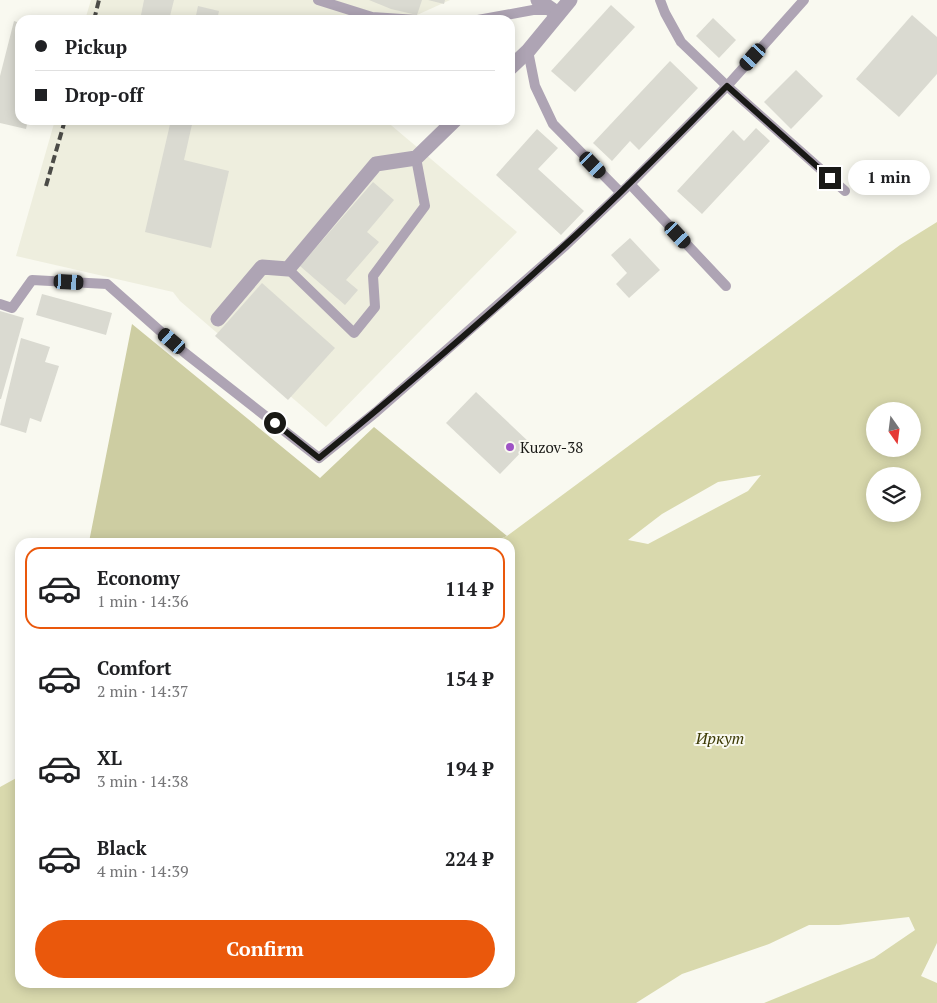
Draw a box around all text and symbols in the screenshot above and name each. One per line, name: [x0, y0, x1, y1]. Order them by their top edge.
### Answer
text: Pickup: [65, 34, 127, 59]
car: [737, 41, 768, 73]
text: Drop-off: [65, 82, 143, 107]
car: [577, 149, 608, 181]
callout: 1 min: [848, 160, 930, 196]
text: 1 min: [867, 166, 911, 188]
route end: [819, 167, 841, 189]
car: [662, 219, 693, 251]
car: [53, 274, 84, 290]
car: [155, 325, 188, 357]
north arrow: [866, 402, 921, 458]
map controls: [866, 402, 921, 522]
route start: [264, 412, 286, 434]
place label: Kuzov-38: [520, 437, 583, 457]
marker: Kuzov-38: [504, 441, 516, 453]
button: layers: [866, 467, 921, 522]
text: Economy: [97, 565, 180, 590]
icon: car: [37, 566, 82, 611]
text: 114 ₽: [445, 576, 493, 601]
text: 1 min · 14:36: [97, 590, 189, 612]
text: Comfort: [97, 655, 172, 680]
icon: car: [37, 656, 82, 701]
text: 154 ₽: [445, 666, 493, 691]
text: 2 min · 14:37: [97, 680, 189, 702]
water label: Иркут: [695, 727, 744, 749]
text: XL: [97, 745, 122, 770]
icon: car: [37, 746, 82, 791]
text: 194 ₽: [445, 756, 493, 781]
text: 3 min · 14:38: [97, 770, 189, 792]
text: Black: [97, 835, 147, 860]
icon: car: [37, 836, 82, 881]
text: 224 ₽: [445, 846, 493, 871]
text: 4 min · 14:39: [97, 860, 189, 882]
button: Confirm: [35, 920, 495, 978]

